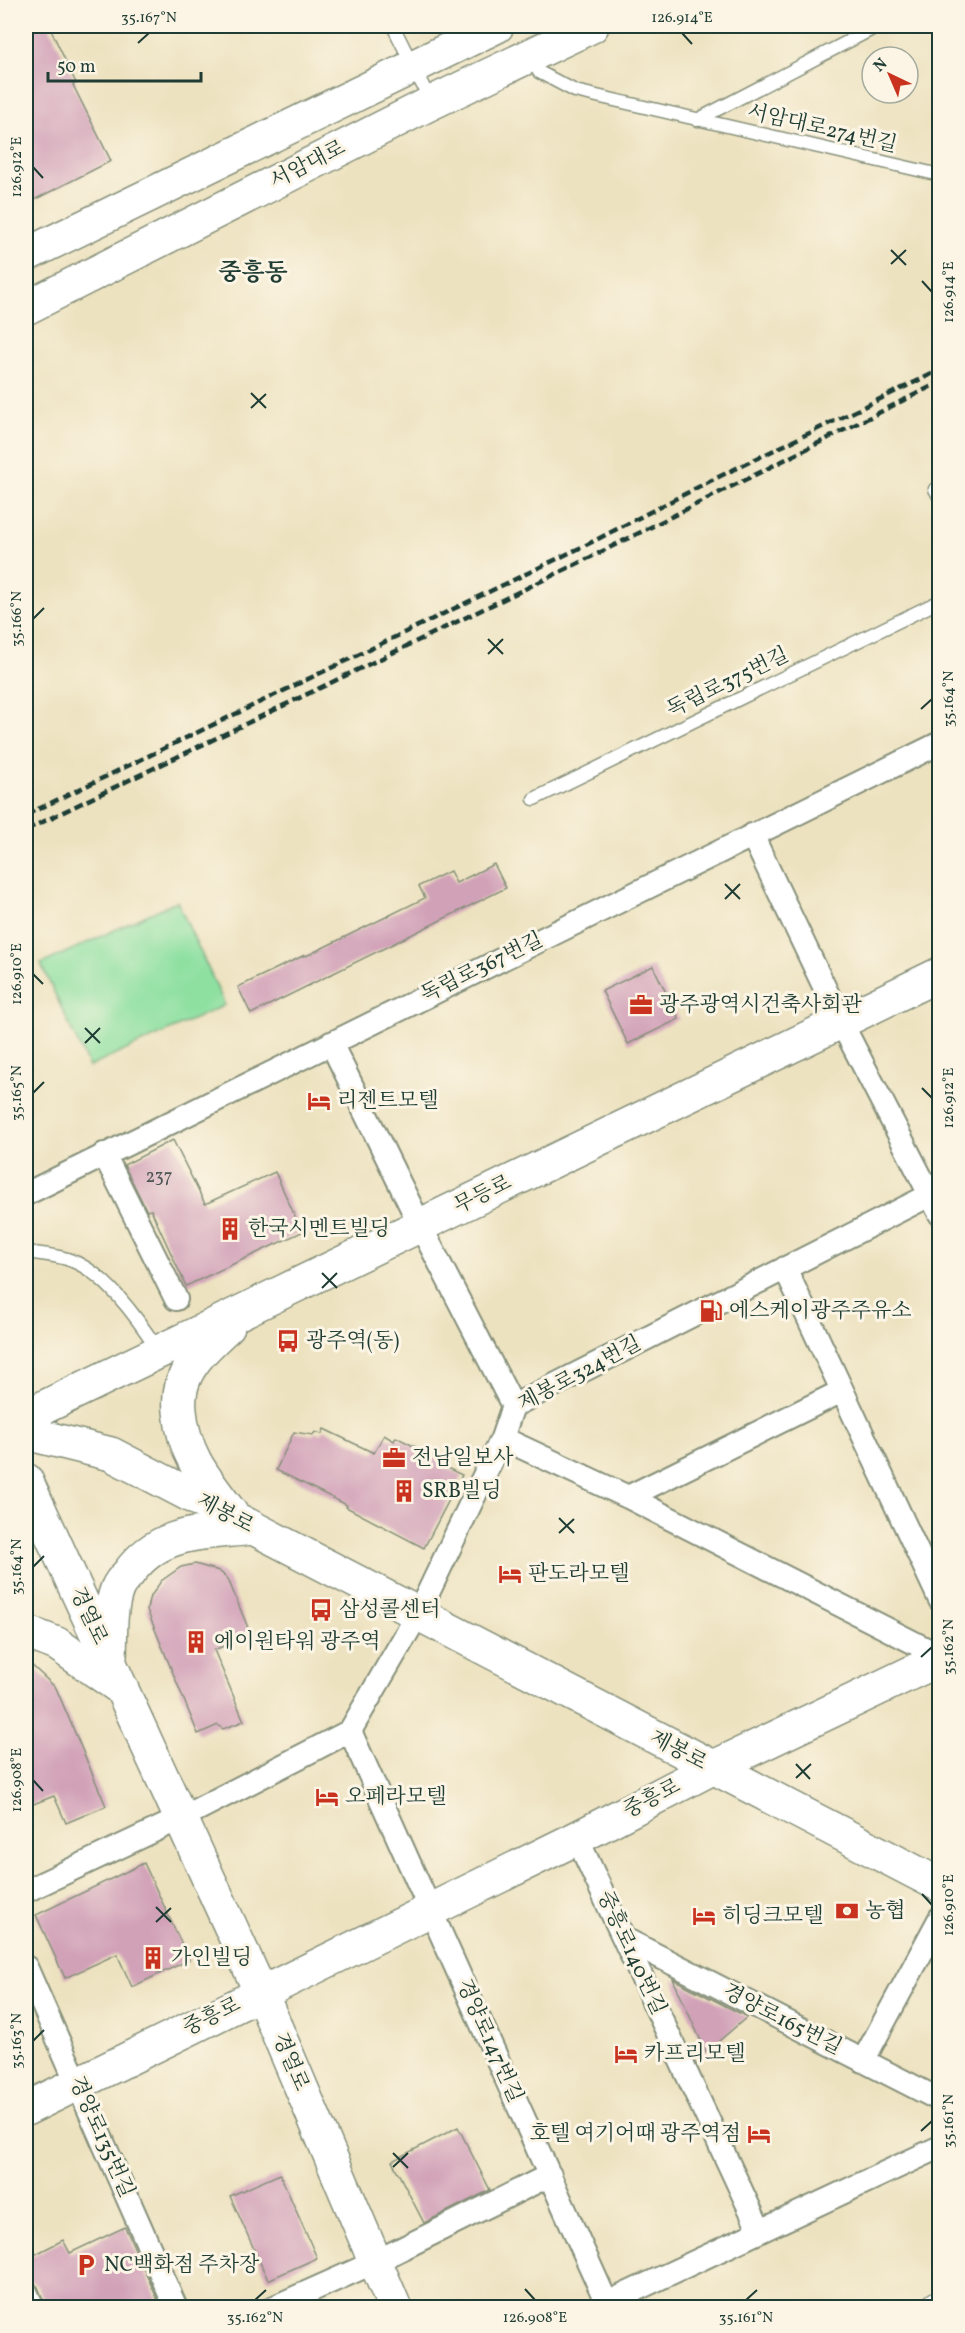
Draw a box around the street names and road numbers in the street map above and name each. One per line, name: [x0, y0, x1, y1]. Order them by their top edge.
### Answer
street label: 서암대로274번길: [744, 98, 900, 160]
street label: 서암대로: [265, 134, 351, 196]
street label: 독립로375번길: [662, 641, 794, 725]
street label: 독립로367번길: [416, 926, 548, 1010]
street label: 무등로: [449, 1169, 517, 1221]
street label: 제봉로324번길: [513, 1329, 647, 1419]
street label: 제봉로: [191, 1487, 259, 1541]
street label: 경열로: [62, 1582, 114, 1650]
street label: 제봉로: [644, 1724, 712, 1778]
street label: 중흥로: [618, 1772, 686, 1826]
street label: 중흥로140번길: [589, 1886, 673, 2020]
street label: 경양로147번길: [449, 1975, 529, 2107]
street label: 경양로165번길: [717, 1978, 847, 2062]
street label: 중흥로: [178, 1991, 246, 2043]
street label: 경열로: [265, 2028, 315, 2096]
street label: 경양로135번길: [61, 2072, 141, 2202]

